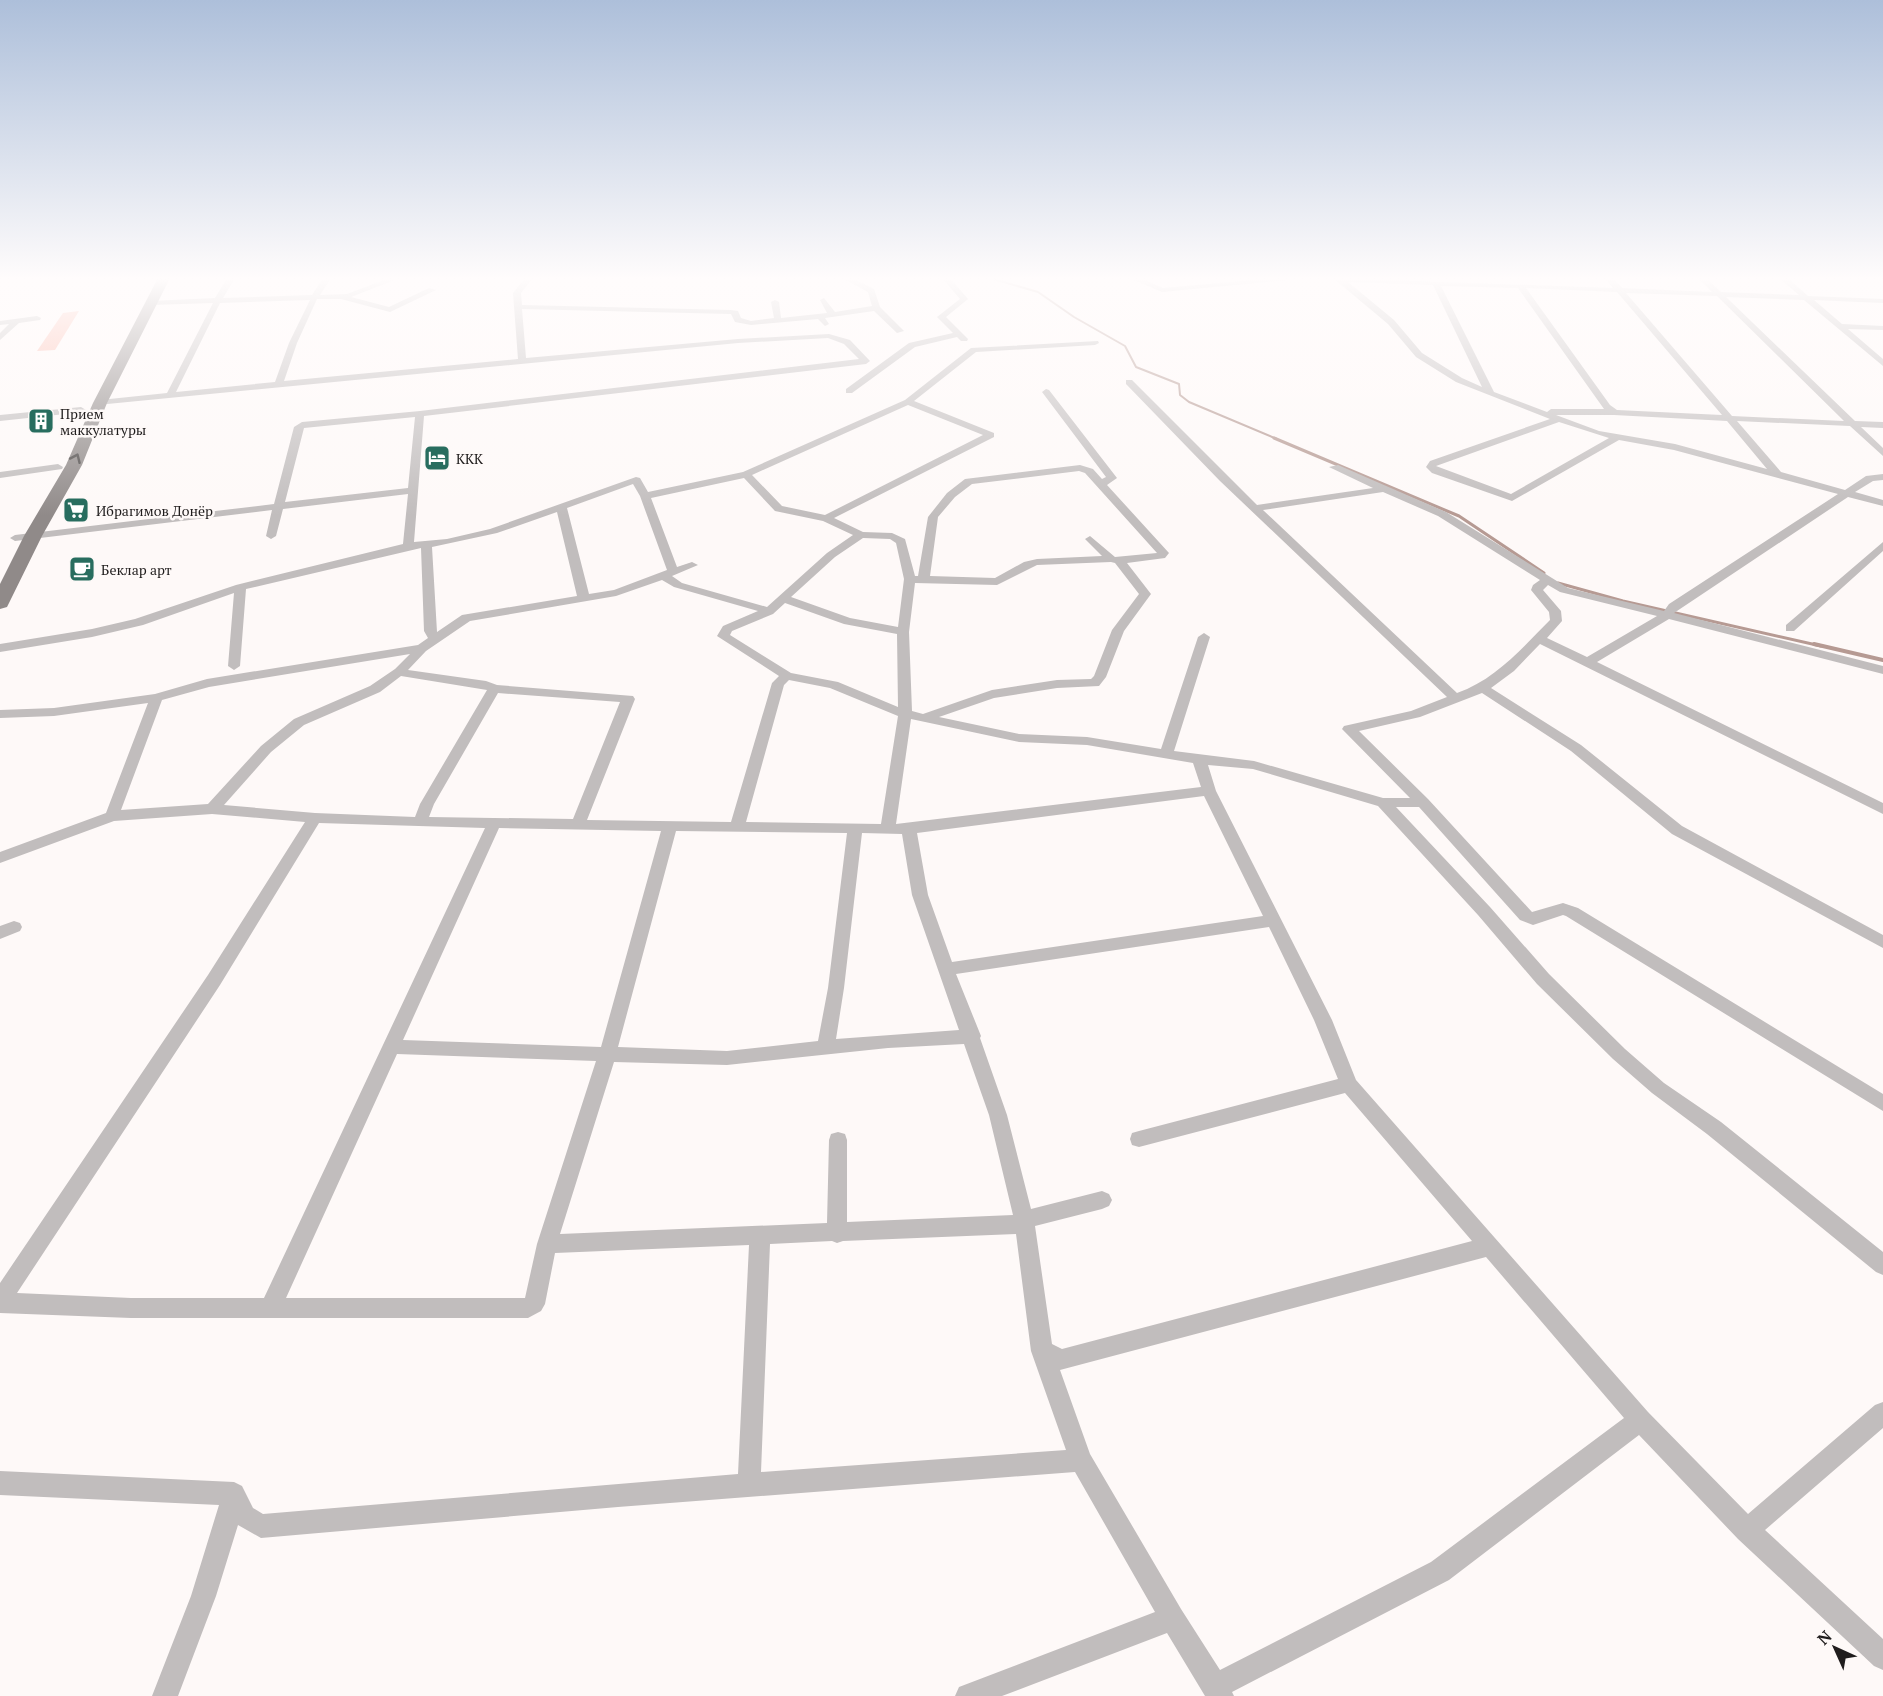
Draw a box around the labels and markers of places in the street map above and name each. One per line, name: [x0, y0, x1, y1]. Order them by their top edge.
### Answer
place label: Прием маккулатуры: [60, 404, 146, 439]
building icon: Прием маккулатуры: [26, 406, 56, 436]
hotel icon: ККК: [422, 443, 452, 473]
place label: ККК: [456, 449, 484, 468]
supermarket icon: Ибрагимов Донёр: [61, 495, 91, 525]
place label: Ибрагимов Донёр: [96, 501, 213, 520]
cafe icon: Беклар арт: [67, 554, 97, 584]
place label: Беклар арт: [101, 560, 172, 579]

